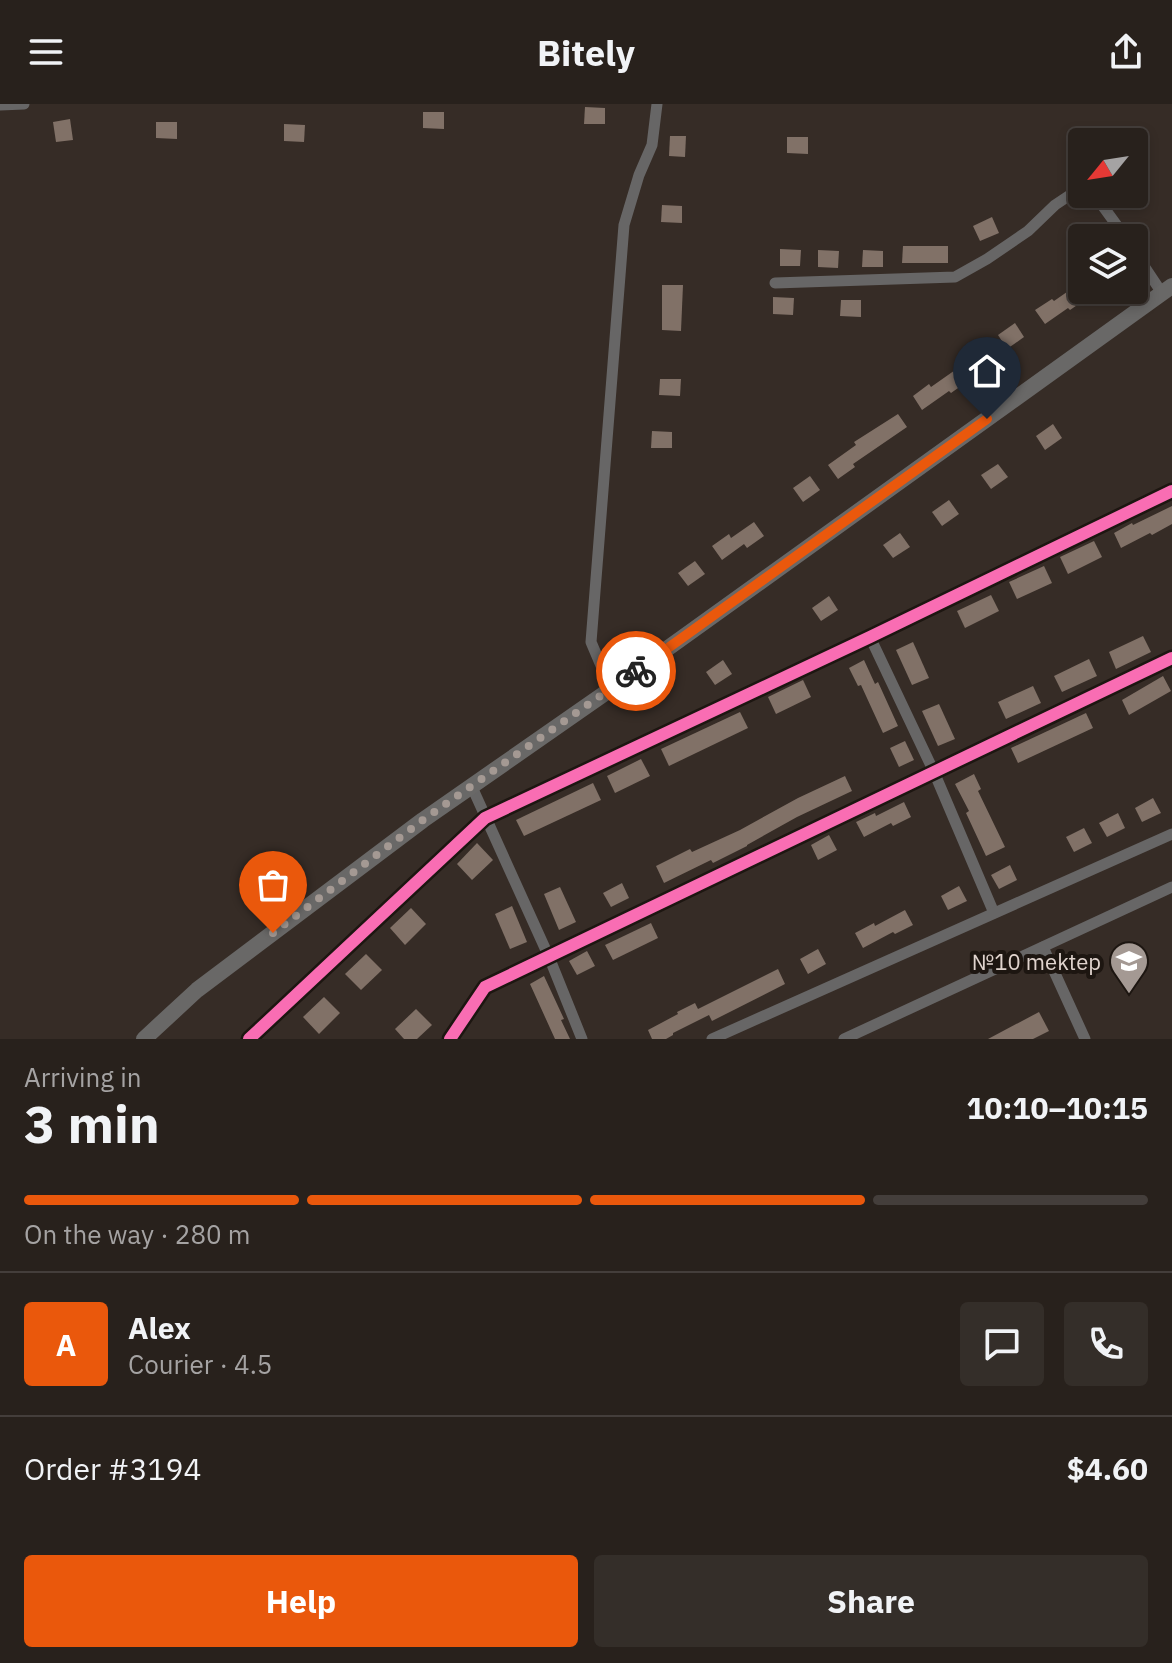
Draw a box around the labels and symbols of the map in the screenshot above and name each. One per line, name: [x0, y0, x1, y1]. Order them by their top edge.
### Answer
north arrow: [1068, 128, 1148, 208]
pin: [953, 337, 1021, 419]
courier: [596, 631, 676, 711]
pin: [239, 851, 307, 933]
school or university icon: №10 mektep: [1108, 940, 1150, 995]
place label: №10 mektep: [972, 947, 1101, 976]

